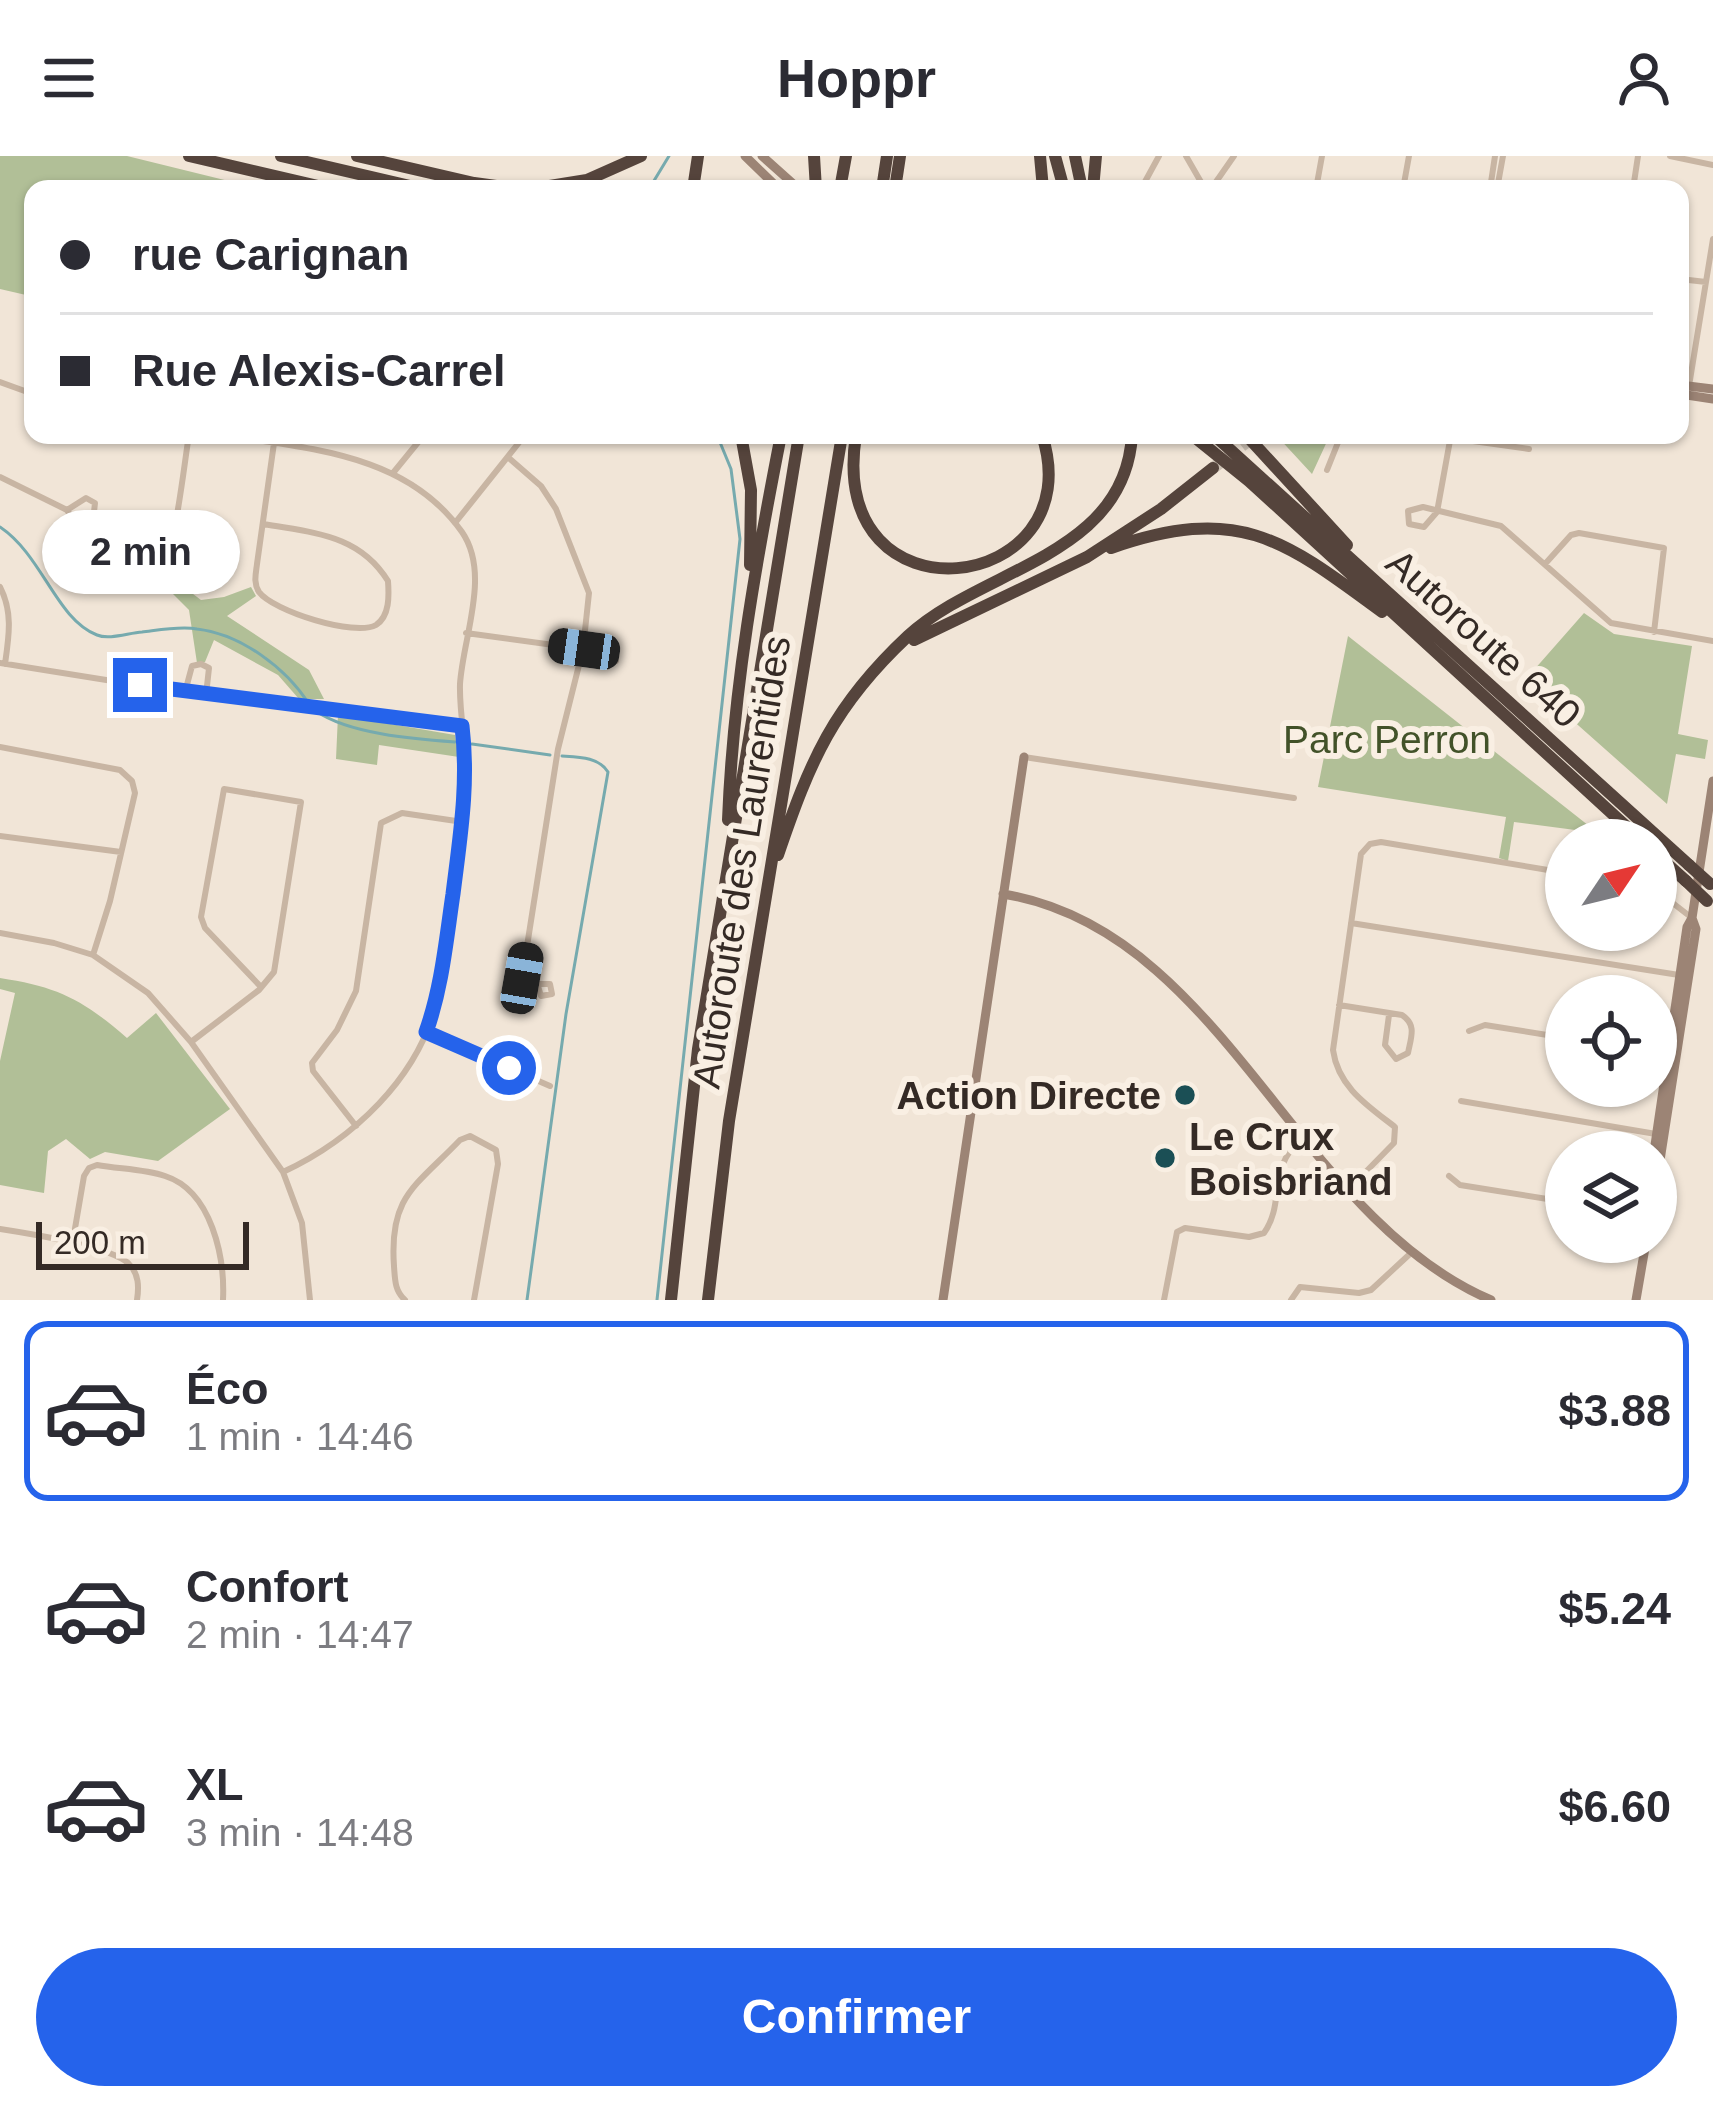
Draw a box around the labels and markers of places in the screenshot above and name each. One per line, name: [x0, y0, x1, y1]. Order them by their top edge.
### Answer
place label: Action Directe: [897, 1074, 1161, 1117]
marker: Action Directe: [1172, 1082, 1198, 1108]
place label: Le Crux Boisbriand: [1189, 1115, 1393, 1203]
marker: Le Crux Boisbriand: [1152, 1145, 1178, 1171]

